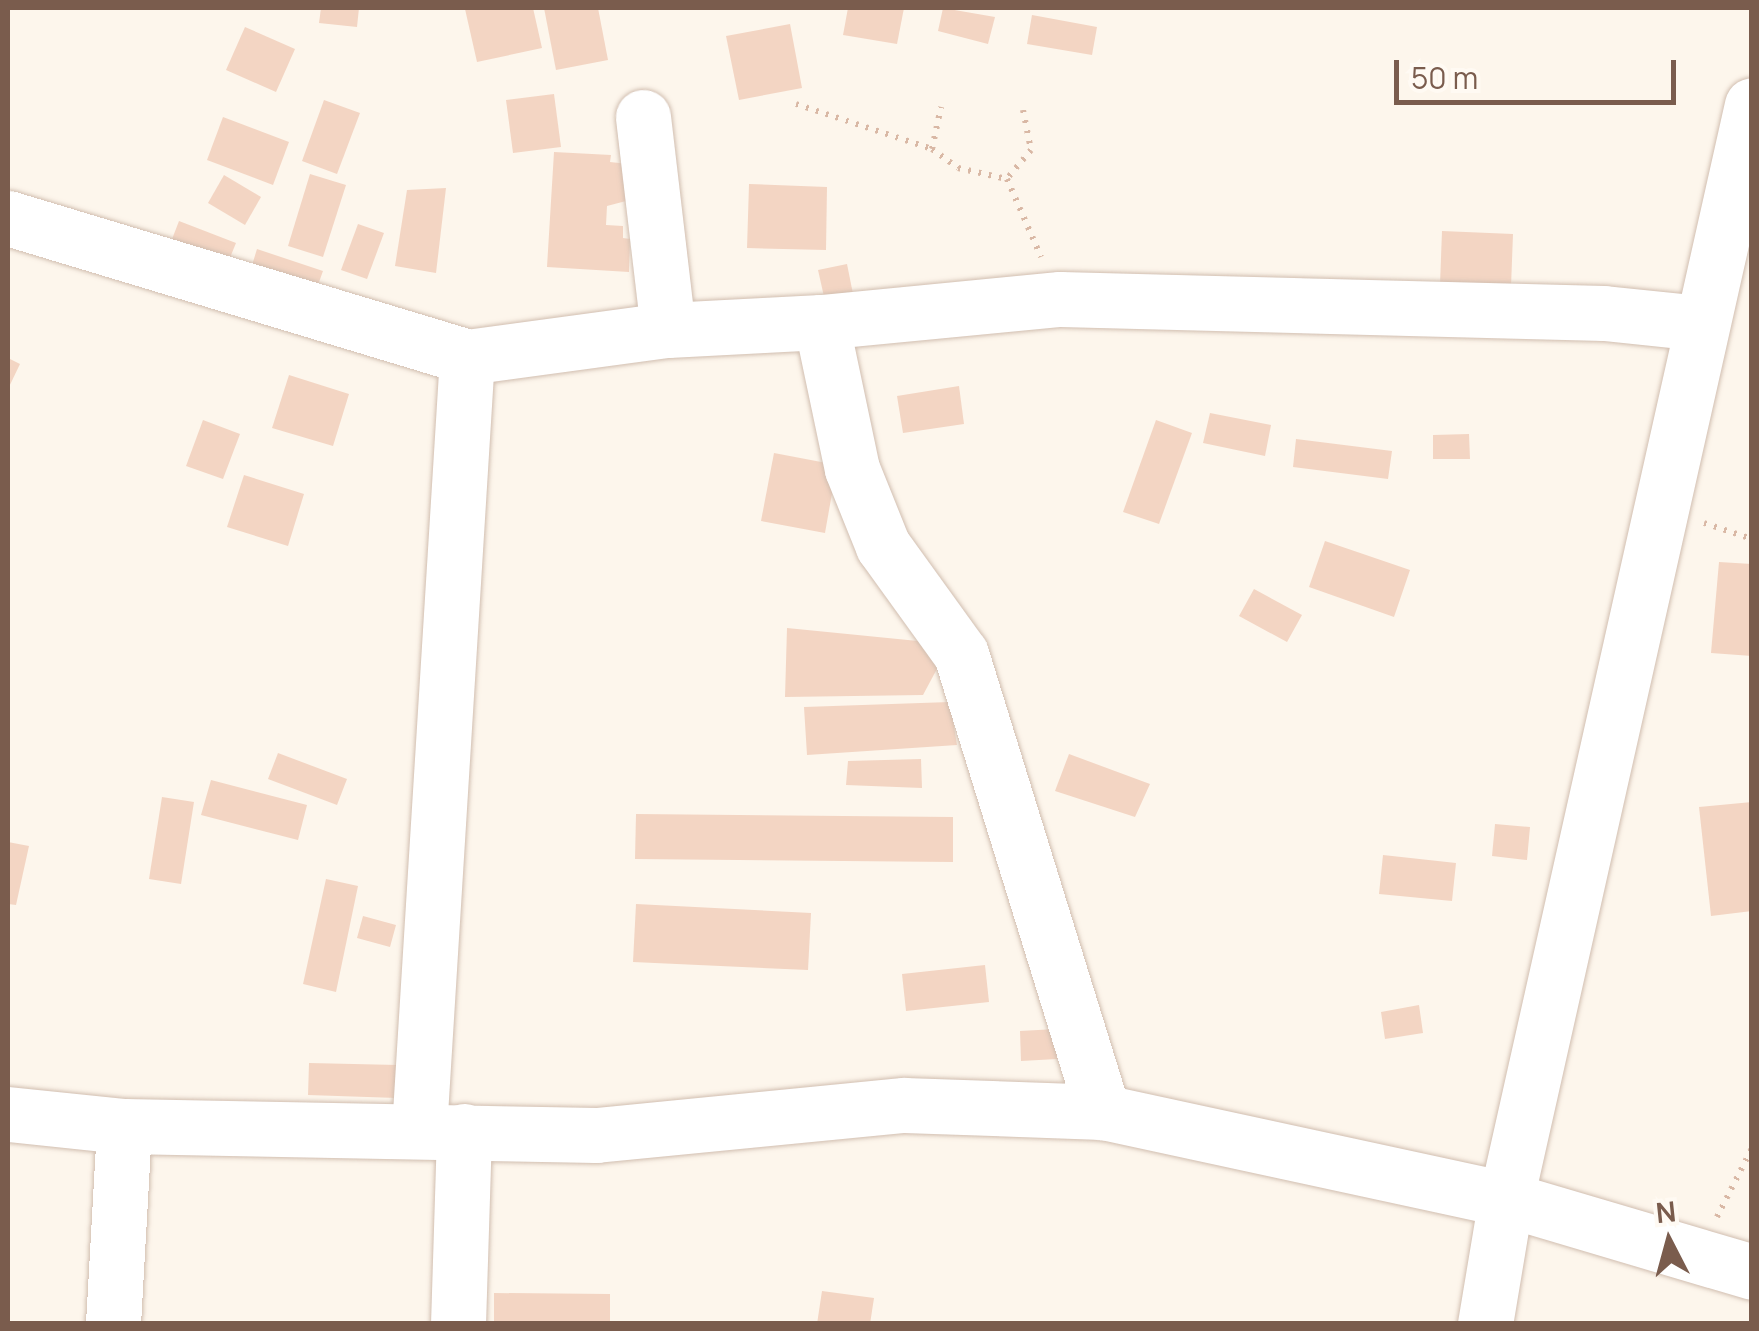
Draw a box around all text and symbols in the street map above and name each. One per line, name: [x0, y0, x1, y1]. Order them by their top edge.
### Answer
scale bar: [1399, 40, 1682, 102]
text: 50 m: [1411, 57, 1478, 98]
north arrow: [1619, 1191, 1719, 1291]
text: N: [1654, 1191, 1678, 1231]

